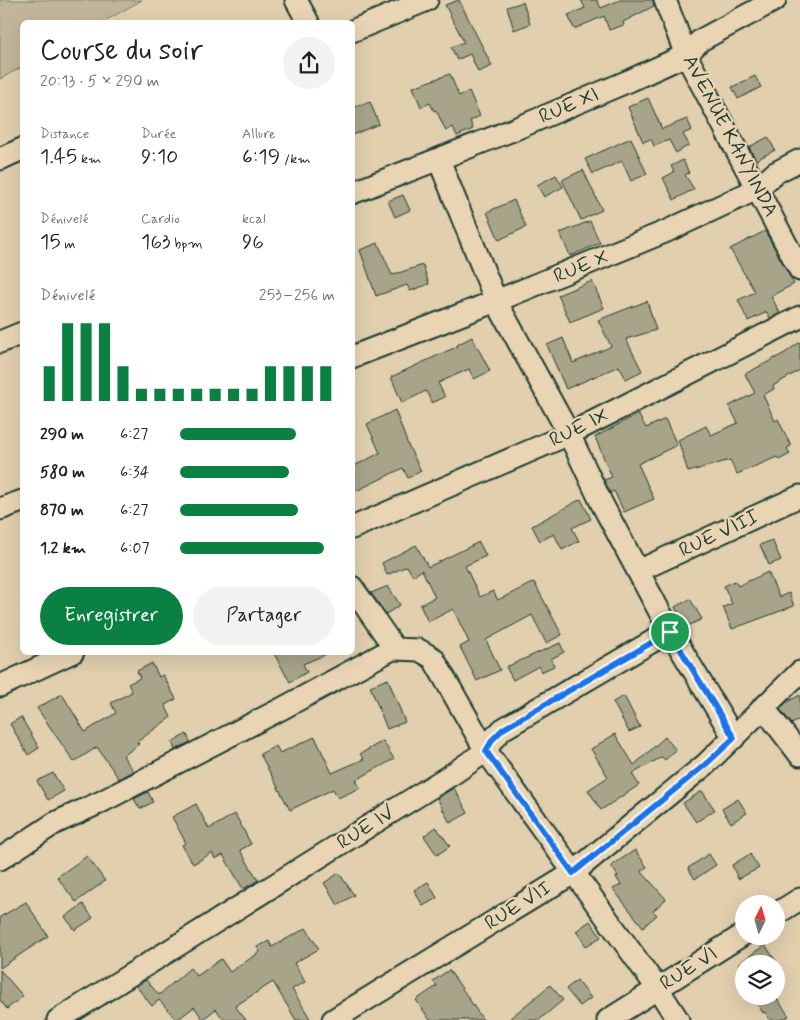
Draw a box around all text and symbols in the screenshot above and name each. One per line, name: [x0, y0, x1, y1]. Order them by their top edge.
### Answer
text: Course du soir: [40, 33, 203, 70]
button: share: [283, 37, 335, 89]
street label: AVENUE KANYINDA: [676, 50, 784, 222]
text: 20:13 · 5 × 290 m: [40, 71, 160, 92]
street label: RUE XI: [535, 81, 603, 131]
text: Distance: [40, 125, 89, 143]
text: Durée: [141, 125, 176, 143]
text: Allure: [242, 125, 276, 143]
text: 1.45: [40, 143, 77, 171]
text: 9:10: [141, 143, 178, 171]
text: 6:19: [242, 143, 280, 171]
text: km: [77, 150, 101, 168]
text: /km: [280, 150, 311, 168]
text: Dénivelé: [40, 210, 88, 228]
text: Cardio: [141, 210, 180, 228]
text: kcal: [242, 210, 266, 228]
text: 15: [40, 228, 61, 256]
text: 163: [141, 228, 171, 256]
text: 96: [242, 228, 264, 256]
text: m: [61, 235, 76, 253]
text: bpm: [171, 235, 203, 253]
street label: RUE X: [550, 244, 612, 290]
text: Dénivelé: [40, 285, 95, 306]
text: 253–256 m: [259, 285, 335, 306]
street label: RUE IX: [545, 402, 613, 454]
text: 290 m: [40, 424, 84, 445]
text: 6:27: [120, 424, 148, 445]
text: 580 m: [40, 462, 85, 483]
text: 6:34: [120, 462, 149, 483]
text: 870 m: [40, 500, 84, 521]
text: 6:27: [120, 500, 148, 521]
street label: RUE VIII: [675, 504, 764, 564]
text: 1.2 km: [40, 538, 86, 559]
text: 6:07: [120, 538, 149, 559]
button: Enregistrer: [40, 587, 183, 645]
button: Partager: [193, 587, 335, 645]
pin: [649, 611, 691, 653]
icon: arrive: [656, 618, 684, 646]
street label: RUE IV: [332, 800, 400, 856]
street label: RUE VII: [480, 875, 556, 937]
north arrow: [735, 895, 785, 945]
map controls: [735, 895, 785, 1005]
street label: RUE VI: [655, 941, 723, 997]
button: layers: [735, 955, 785, 1005]

